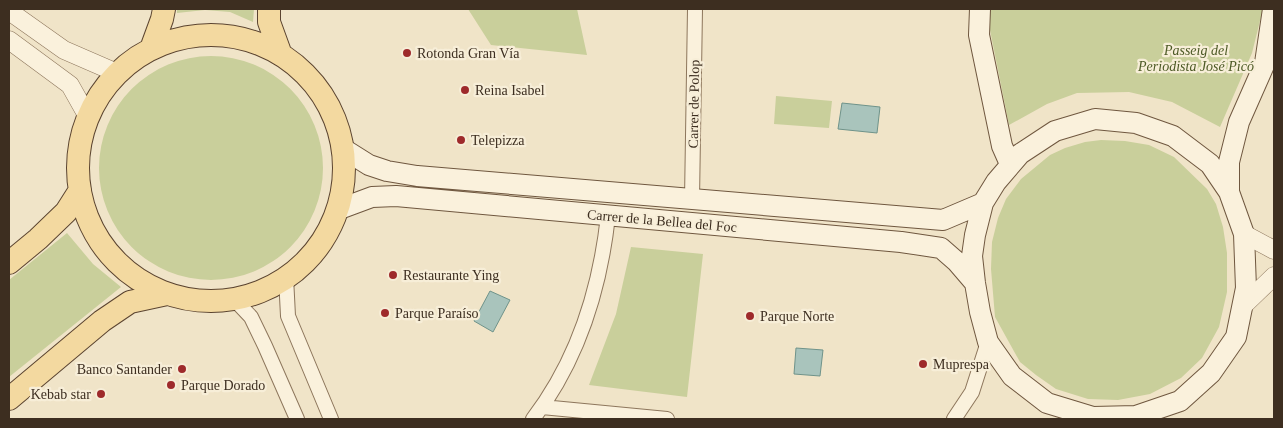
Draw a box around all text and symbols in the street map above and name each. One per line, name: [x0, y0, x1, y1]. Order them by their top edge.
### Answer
park label: Passeig del Periodista José Picó: [1137, 43, 1254, 74]
place label: Rotonda Gran Vía: [417, 46, 520, 61]
marker: Rotonda Gran Vía: [401, 47, 413, 59]
street label: Carrer de Polop: [686, 60, 702, 148]
place label: Reina Isabel: [475, 83, 545, 98]
marker: Reina Isabel: [459, 84, 471, 96]
place label: Telepizza: [471, 133, 525, 148]
marker: Telepizza: [455, 134, 467, 146]
street label: Carrer de la Bellea del Foc: [586, 207, 738, 235]
place label: Restaurante Ying: [403, 268, 499, 283]
marker: Restaurante Ying: [387, 269, 399, 281]
place label: Parque Paraíso: [395, 306, 479, 321]
marker: Parque Paraíso: [379, 307, 391, 319]
place label: Parque Norte: [760, 309, 834, 324]
marker: Parque Norte: [744, 310, 756, 322]
place label: Muprespa: [933, 357, 990, 372]
marker: Muprespa: [917, 358, 929, 370]
place label: Banco Santander: [77, 362, 172, 377]
marker: Banco Santander: [176, 363, 188, 375]
place label: Parque Dorado: [181, 378, 265, 393]
marker: Parque Dorado: [165, 379, 177, 391]
place label: Kebab star: [31, 387, 91, 402]
marker: Kebab star: [95, 388, 107, 400]

